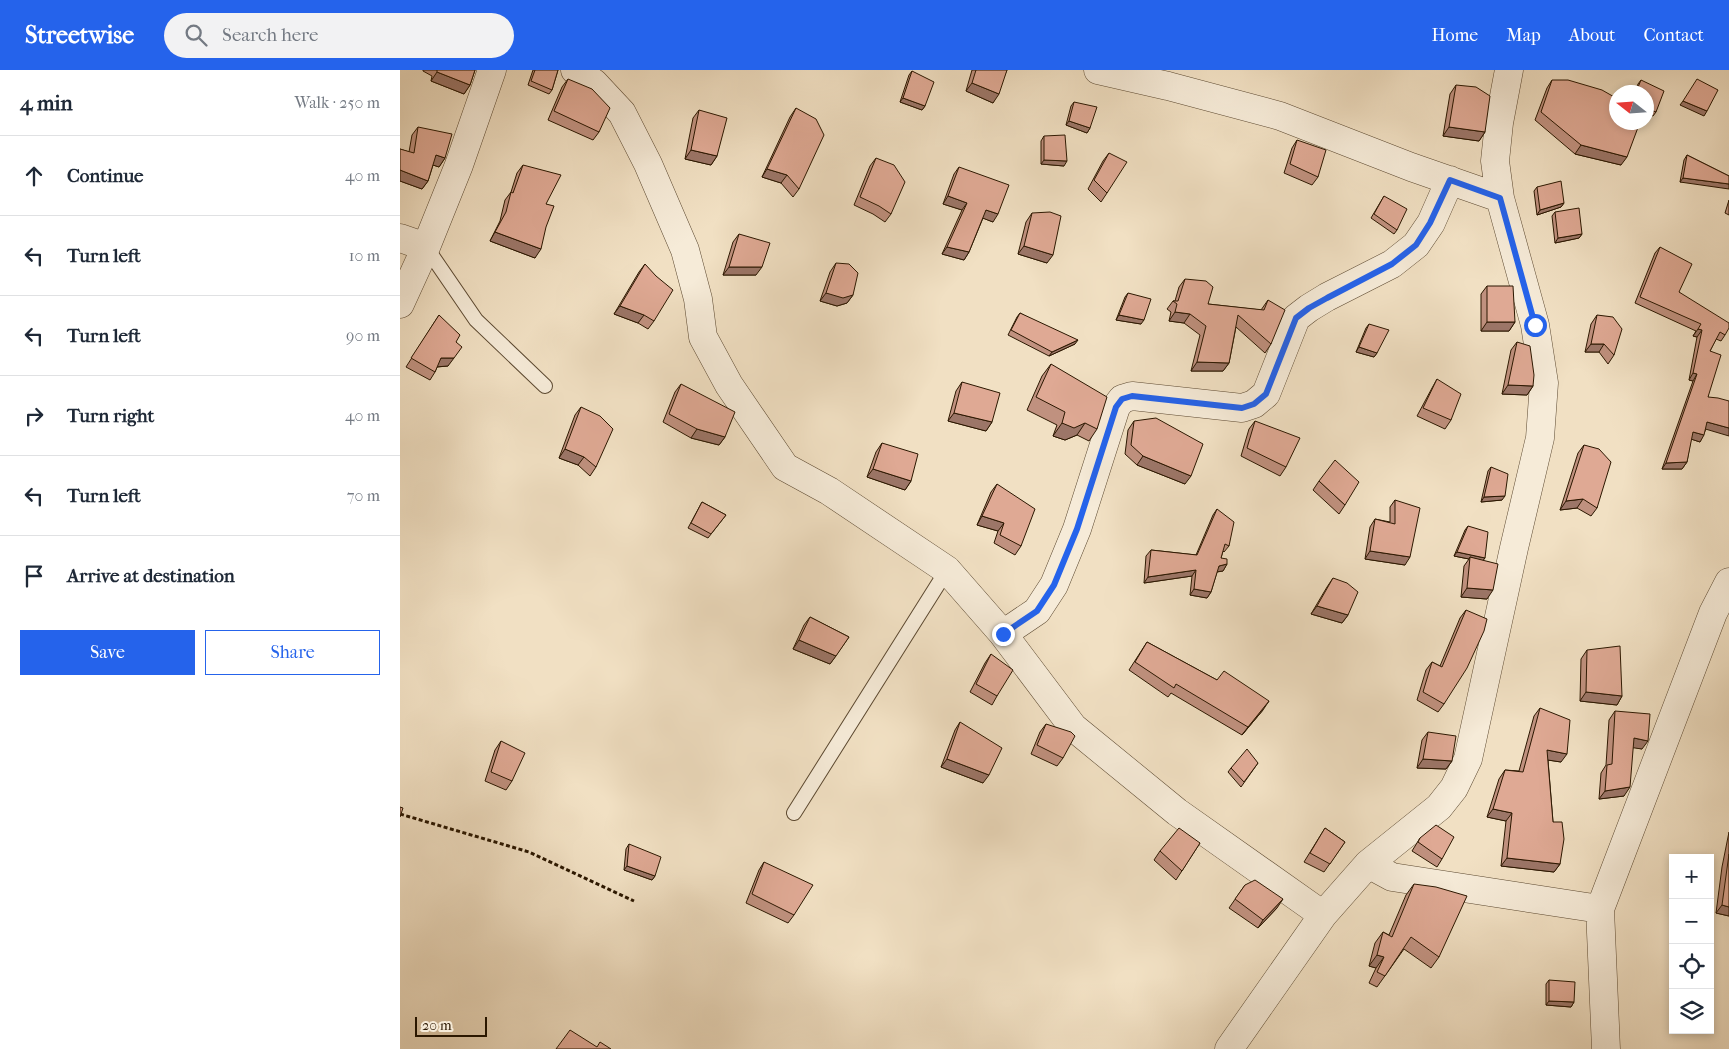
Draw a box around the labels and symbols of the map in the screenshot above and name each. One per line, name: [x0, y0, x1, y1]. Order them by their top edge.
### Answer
north arrow: [1609, 85, 1654, 130]
route start: [1524, 314, 1547, 337]
route end: [992, 623, 1015, 646]
scale bar: [415, 1014, 488, 1037]

